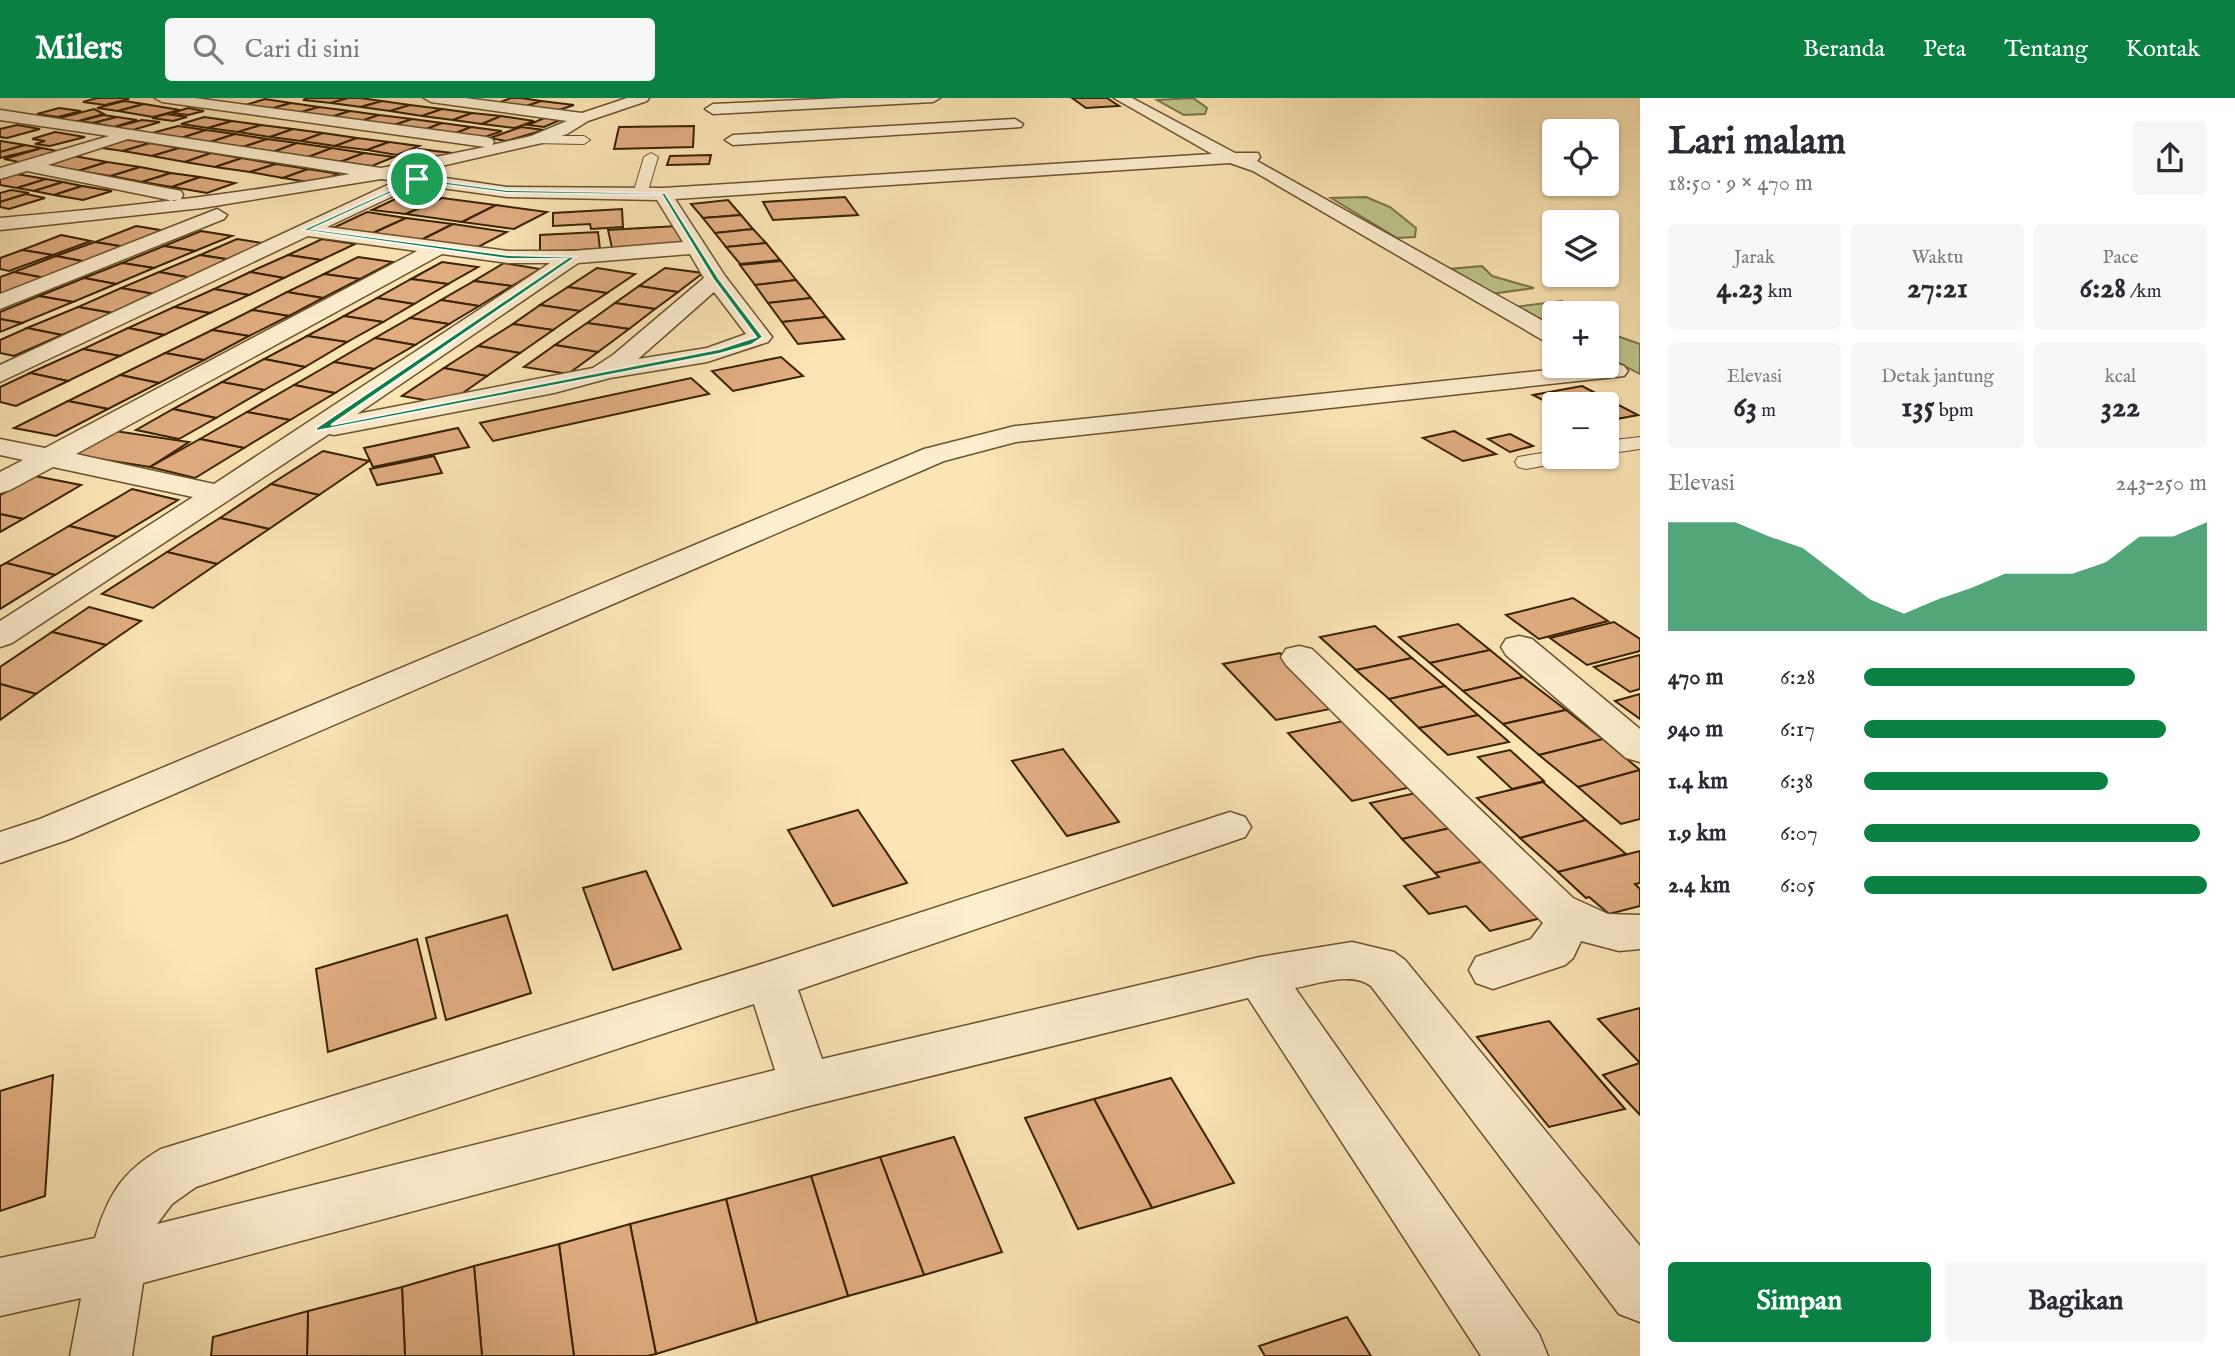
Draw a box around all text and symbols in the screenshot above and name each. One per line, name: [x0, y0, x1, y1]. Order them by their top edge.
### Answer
search box: [165, 18, 655, 81]
text: Milers: [35, 28, 123, 70]
icon: search: [189, 30, 227, 68]
text: Cari di sini: [245, 33, 360, 66]
text: Beranda: [1803, 34, 1885, 65]
text: Peta: [1923, 34, 1966, 65]
text: Tentang: [2004, 34, 2088, 65]
text: Kontak: [2126, 34, 2200, 65]
map controls: [1542, 119, 1619, 469]
button: locate: [1542, 119, 1619, 196]
text: Lari malam: [1668, 119, 1846, 167]
button: share: [2133, 121, 2207, 195]
pin: [387, 149, 447, 209]
icon: arrive: [398, 160, 436, 198]
text: 18:50 · 9 × 470 m: [1668, 169, 1813, 198]
button: layers: [1542, 210, 1619, 287]
text: Jarak: [1734, 246, 1775, 270]
text: Waktu: [1912, 246, 1963, 270]
text: Pace: [2103, 246, 2138, 270]
text: 4.23: [1716, 270, 1764, 308]
text: 27:21: [1907, 270, 1968, 308]
text: 6:28: [2080, 270, 2126, 308]
text: km: [1764, 280, 1793, 304]
text: /km: [2126, 280, 2161, 304]
button: +: [1542, 301, 1619, 378]
text: Elevasi: [1727, 365, 1782, 389]
text: Detak jantung: [1881, 365, 1994, 389]
text: kcal: [2105, 365, 2136, 389]
text: 63: [1733, 389, 1757, 427]
text: 135: [1901, 389, 1935, 427]
text: 322: [2101, 389, 2140, 427]
button: −: [1542, 392, 1619, 469]
text: m: [1757, 399, 1776, 423]
text: bpm: [1935, 399, 1974, 423]
text: Elevasi: [1668, 469, 1735, 498]
text: 243–250 m: [2116, 469, 2207, 498]
text: 470 m: [1668, 663, 1723, 692]
text: 6:28: [1780, 663, 1816, 692]
text: 940 m: [1668, 715, 1723, 744]
text: 6:17: [1780, 715, 1815, 744]
text: 1.4 km: [1668, 767, 1728, 796]
text: 6:38: [1780, 767, 1813, 796]
text: 1.9 km: [1668, 819, 1727, 848]
text: 6:07: [1780, 819, 1818, 848]
text: 2.4 km: [1668, 871, 1730, 900]
text: 6:05: [1780, 871, 1815, 900]
button: Simpan: [1668, 1262, 1931, 1342]
button: Bagikan: [1945, 1262, 2207, 1342]

